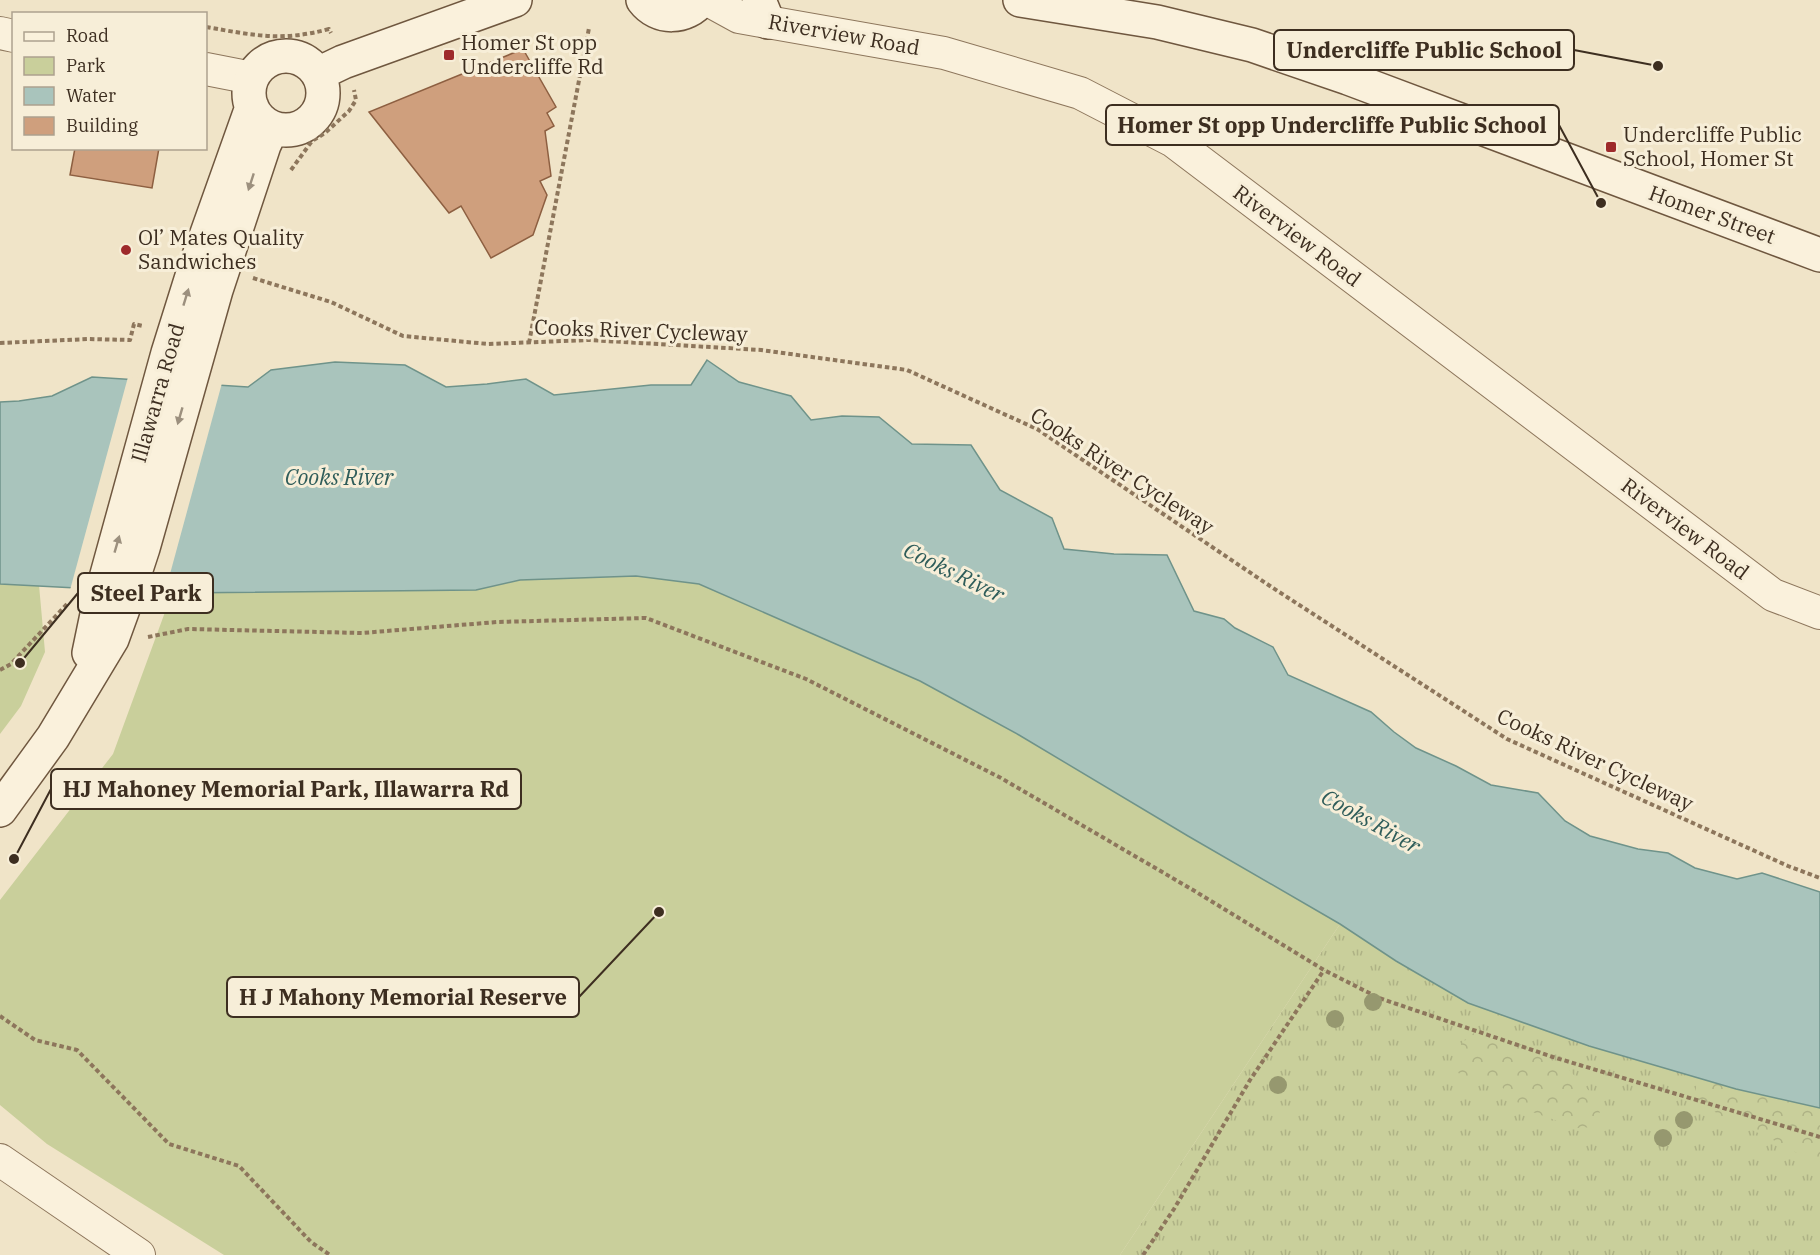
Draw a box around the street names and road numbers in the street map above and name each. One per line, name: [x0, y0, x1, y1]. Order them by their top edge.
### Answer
street label: Riverview Road: [766, 7, 922, 61]
street label: Riverview Road: [1228, 178, 1367, 293]
street label: Homer Street: [1645, 178, 1780, 250]
street label: Cooks River Cycleway: [534, 312, 749, 348]
street label: Illawarra Road: [124, 320, 190, 466]
street label: Cooks River Cycleway: [1025, 400, 1220, 540]
street label: Riverview Road: [1616, 471, 1755, 586]
street label: Cooks River Cycleway: [1493, 701, 1699, 817]

